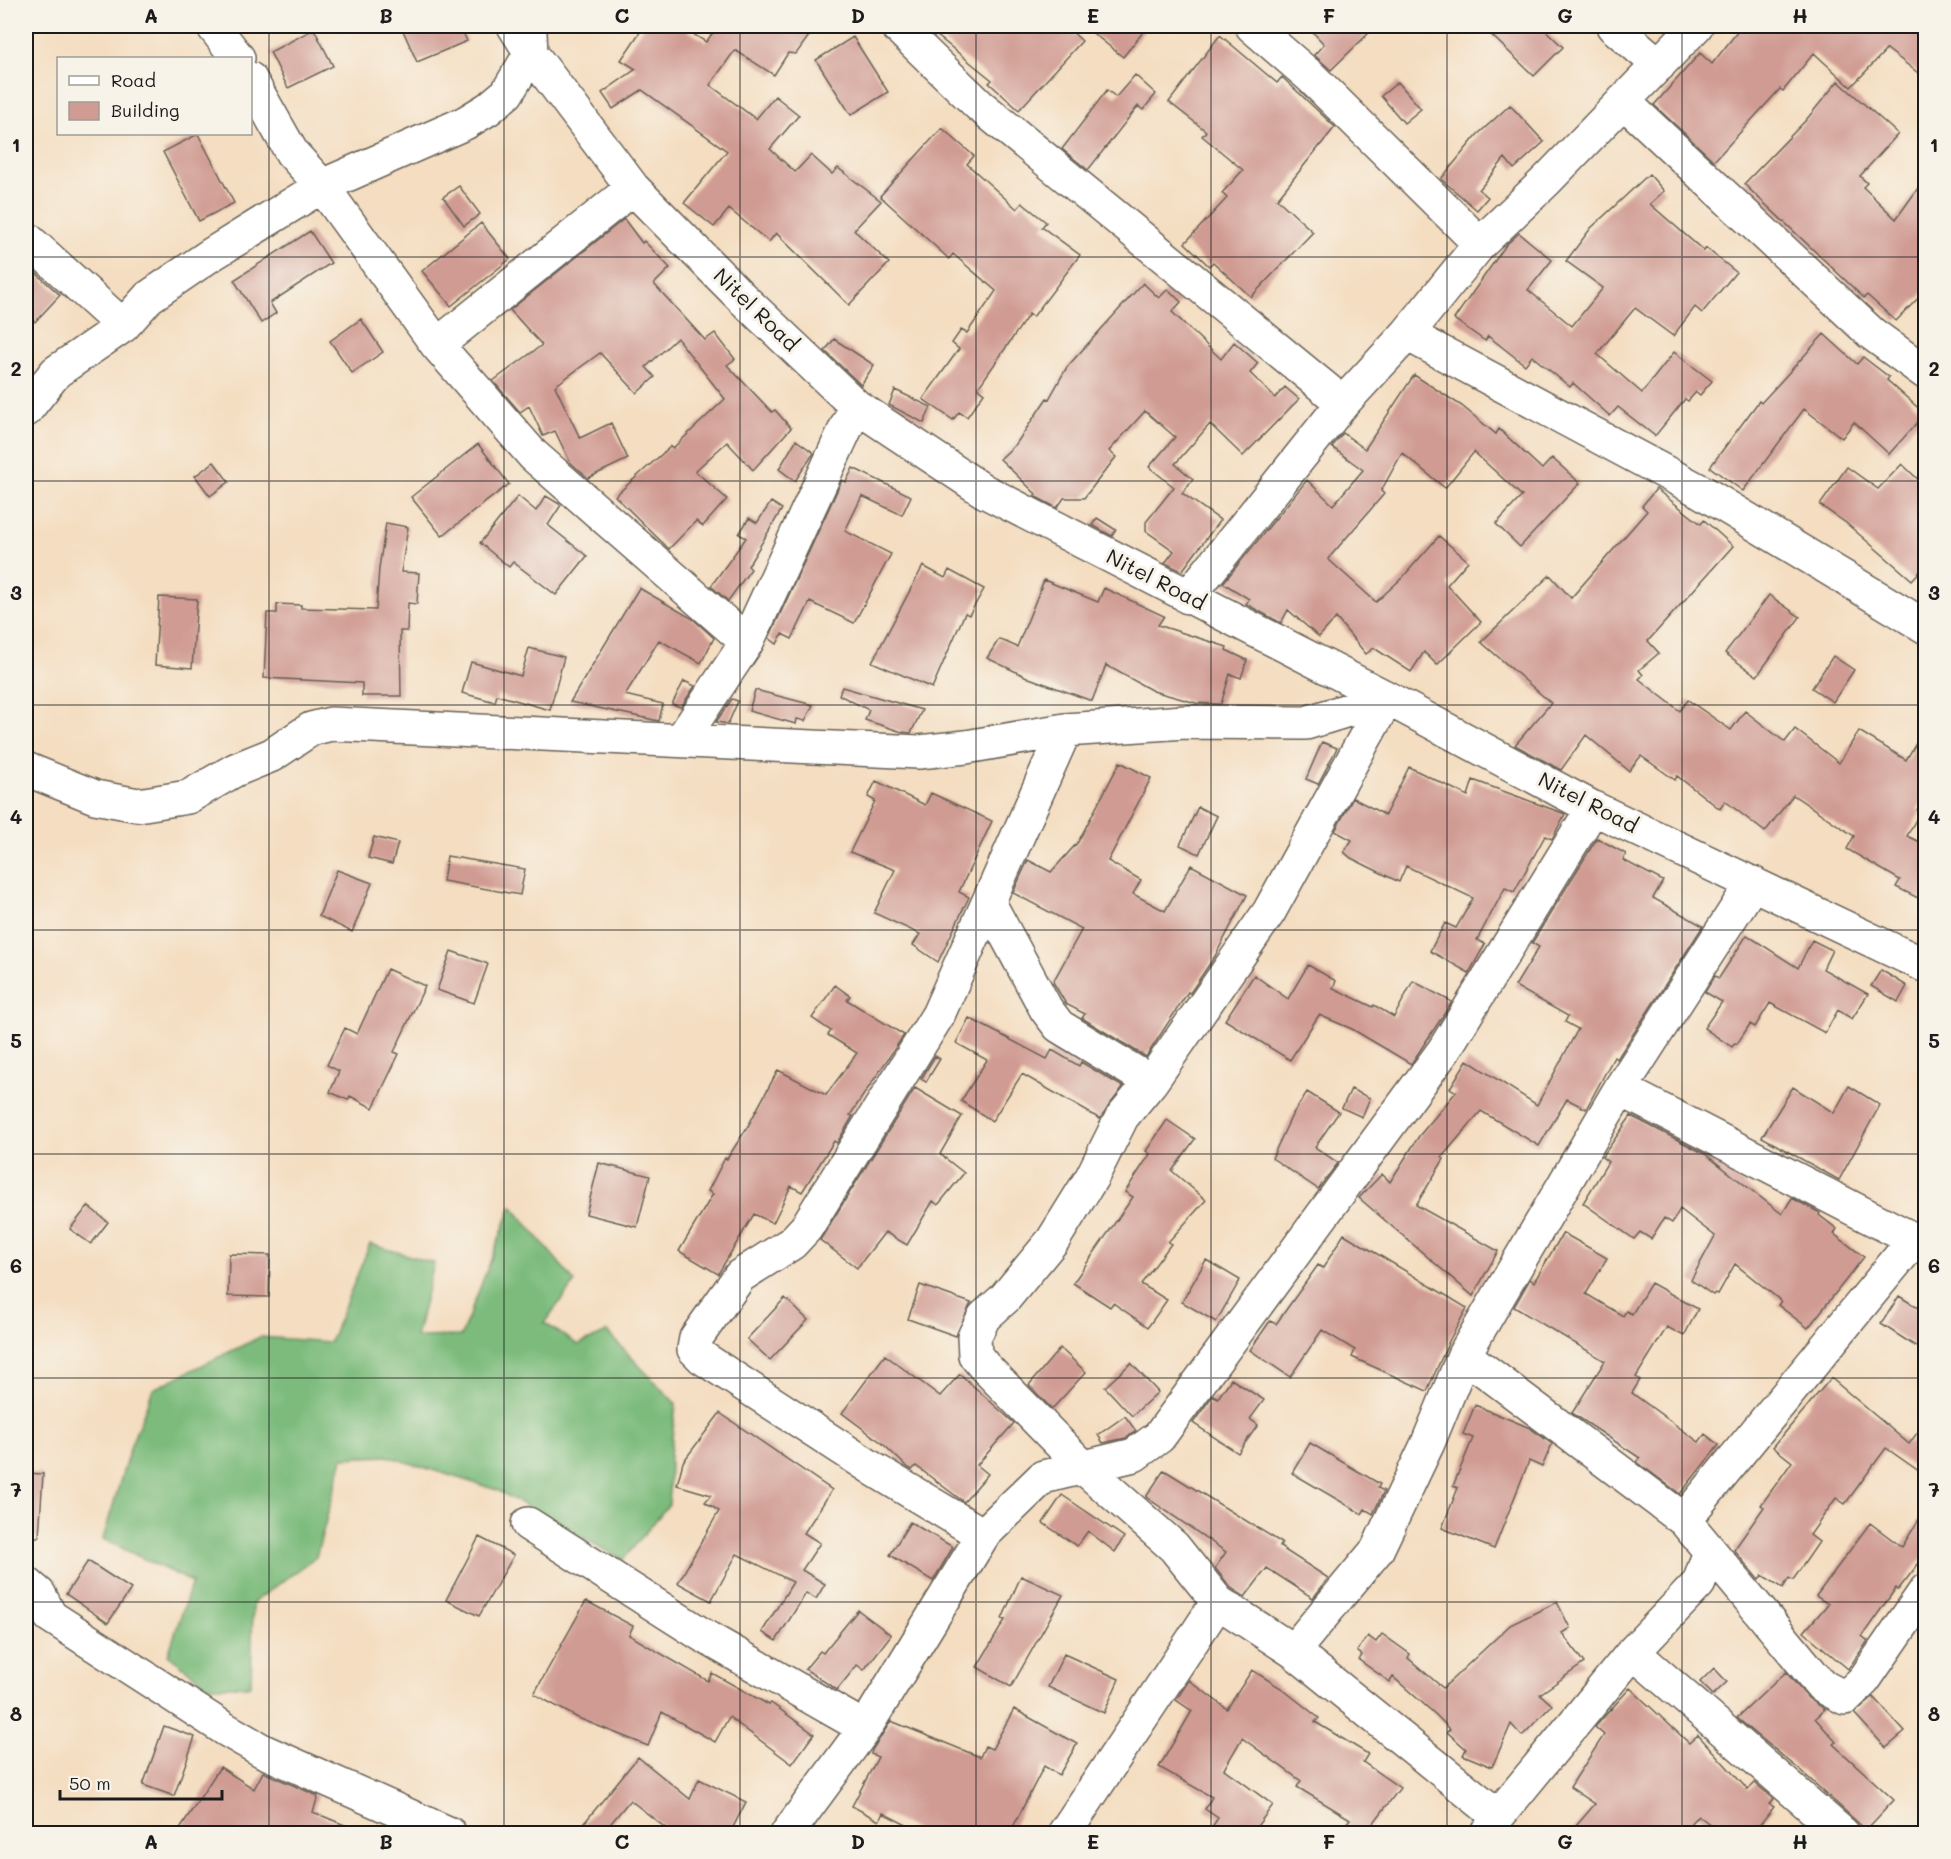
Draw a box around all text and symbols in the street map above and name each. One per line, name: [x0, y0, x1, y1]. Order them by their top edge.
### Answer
text: A: [144, 2, 158, 28]
text: B: [379, 2, 393, 28]
text: C: [615, 2, 630, 28]
text: D: [851, 2, 865, 28]
text: E: [1087, 2, 1099, 28]
text: F: [1323, 2, 1336, 28]
text: G: [1557, 2, 1573, 28]
text: H: [1792, 2, 1808, 28]
legend: [57, 57, 252, 135]
text: Road: [111, 68, 156, 92]
text: Building: [111, 98, 179, 122]
text: 1: [12, 131, 20, 157]
text: 1: [1930, 131, 1938, 157]
street label: Nitel Road: [709, 262, 805, 356]
text: 2: [10, 355, 22, 381]
text: 2: [1928, 355, 1940, 381]
street label: Nitel Road: [1102, 542, 1211, 615]
text: 3: [10, 579, 22, 605]
text: 3: [1928, 579, 1940, 605]
street label: Nitel Road: [1534, 765, 1643, 838]
text: 4: [10, 803, 23, 829]
text: 4: [1928, 803, 1941, 829]
text: 5: [10, 1027, 22, 1053]
text: 5: [1928, 1027, 1940, 1053]
text: 6: [10, 1252, 22, 1278]
text: 6: [1928, 1252, 1940, 1278]
text: 7: [10, 1476, 22, 1502]
text: 7: [1928, 1476, 1940, 1502]
text: 8: [10, 1700, 22, 1726]
text: 8: [1928, 1700, 1940, 1726]
scale bar: [60, 1763, 222, 1801]
text: 50 m: [69, 1771, 111, 1795]
text: A: [144, 1828, 158, 1854]
text: B: [379, 1828, 393, 1854]
text: C: [615, 1828, 630, 1854]
text: D: [851, 1828, 865, 1854]
text: E: [1087, 1828, 1099, 1854]
text: F: [1323, 1828, 1336, 1854]
text: G: [1557, 1828, 1573, 1854]
text: H: [1792, 1828, 1808, 1854]

